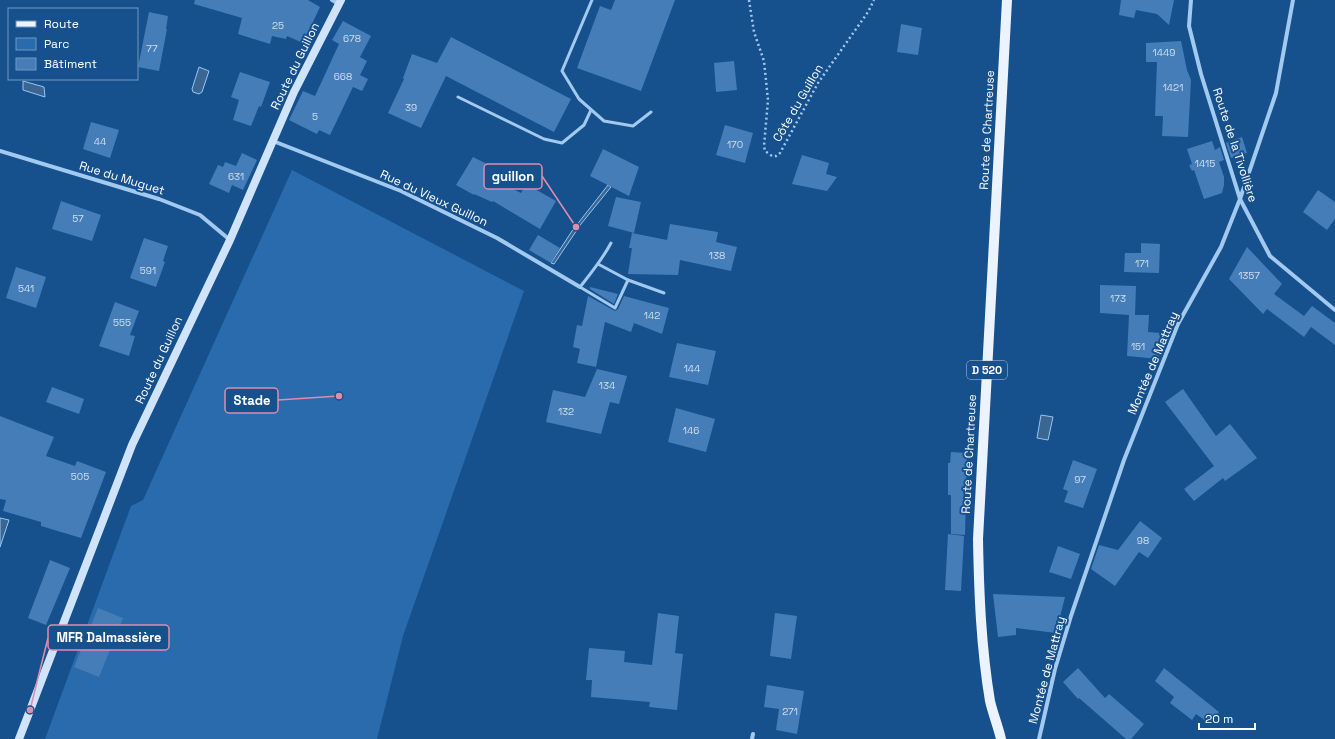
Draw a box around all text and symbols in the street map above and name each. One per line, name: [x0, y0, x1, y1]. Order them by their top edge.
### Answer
legend: [8, 8, 138, 80]
text: Route: [44, 16, 79, 32]
house number: 25: [272, 19, 284, 32]
street label: Route du Guillon: [267, 20, 323, 112]
house number: 678: [343, 32, 361, 45]
text: Parc: [44, 36, 69, 52]
house number: 77: [146, 42, 158, 55]
house number: 1449: [1153, 46, 1175, 59]
text: Bâtiment: [44, 56, 97, 72]
street label: Côte du Guillon: [769, 61, 827, 145]
house number: 668: [334, 70, 352, 83]
street label: Route de Chartreuse: [976, 70, 998, 190]
house number: 1421: [1163, 81, 1183, 94]
street label: Route de la Tivollière: [1209, 86, 1261, 204]
house number: 39: [405, 101, 417, 114]
house number: 5: [312, 110, 318, 123]
house number: 44: [94, 135, 106, 148]
house number: 170: [727, 138, 743, 151]
street label: Rue du Muguet: [77, 157, 167, 199]
house number: 1415: [1195, 157, 1215, 170]
callout: guillon: [484, 164, 542, 189]
street label: Rue du Vieux Guillon: [378, 166, 490, 230]
text: guillon: [492, 168, 534, 185]
house number: 631: [228, 170, 244, 183]
house number: 57: [72, 212, 84, 225]
house number: 138: [709, 249, 725, 262]
house number: 171: [1135, 257, 1149, 270]
house number: 591: [140, 264, 156, 277]
house number: 1357: [1238, 269, 1260, 282]
house number: 541: [18, 282, 34, 295]
house number: 173: [1110, 292, 1126, 305]
house number: 142: [644, 309, 660, 322]
street label: Montée de Mattray: [1124, 309, 1182, 417]
street label: Route du Guillon: [132, 314, 186, 406]
house number: 555: [113, 316, 131, 329]
house number: 151: [1131, 340, 1145, 353]
road number: D 520: [967, 361, 1007, 379]
house number: 144: [684, 362, 700, 375]
house number: 134: [599, 379, 615, 392]
callout: Stade: [225, 388, 278, 413]
text: Stade: [234, 392, 271, 409]
street label: Route de Chartreuse: [958, 394, 980, 514]
house number: 132: [558, 405, 574, 418]
house number: 146: [683, 424, 699, 437]
house number: 505: [71, 470, 89, 483]
house number: 97: [1074, 473, 1086, 486]
house number: 98: [1137, 534, 1149, 547]
street label: Montée de Mattray: [1025, 615, 1069, 725]
callout: MFR Dalmassière: [48, 625, 169, 650]
text: MFR Dalmassière: [56, 629, 162, 646]
house number: 271: [782, 705, 798, 718]
scale bar: [1199, 705, 1255, 731]
text: 20 m: [1205, 711, 1233, 727]

